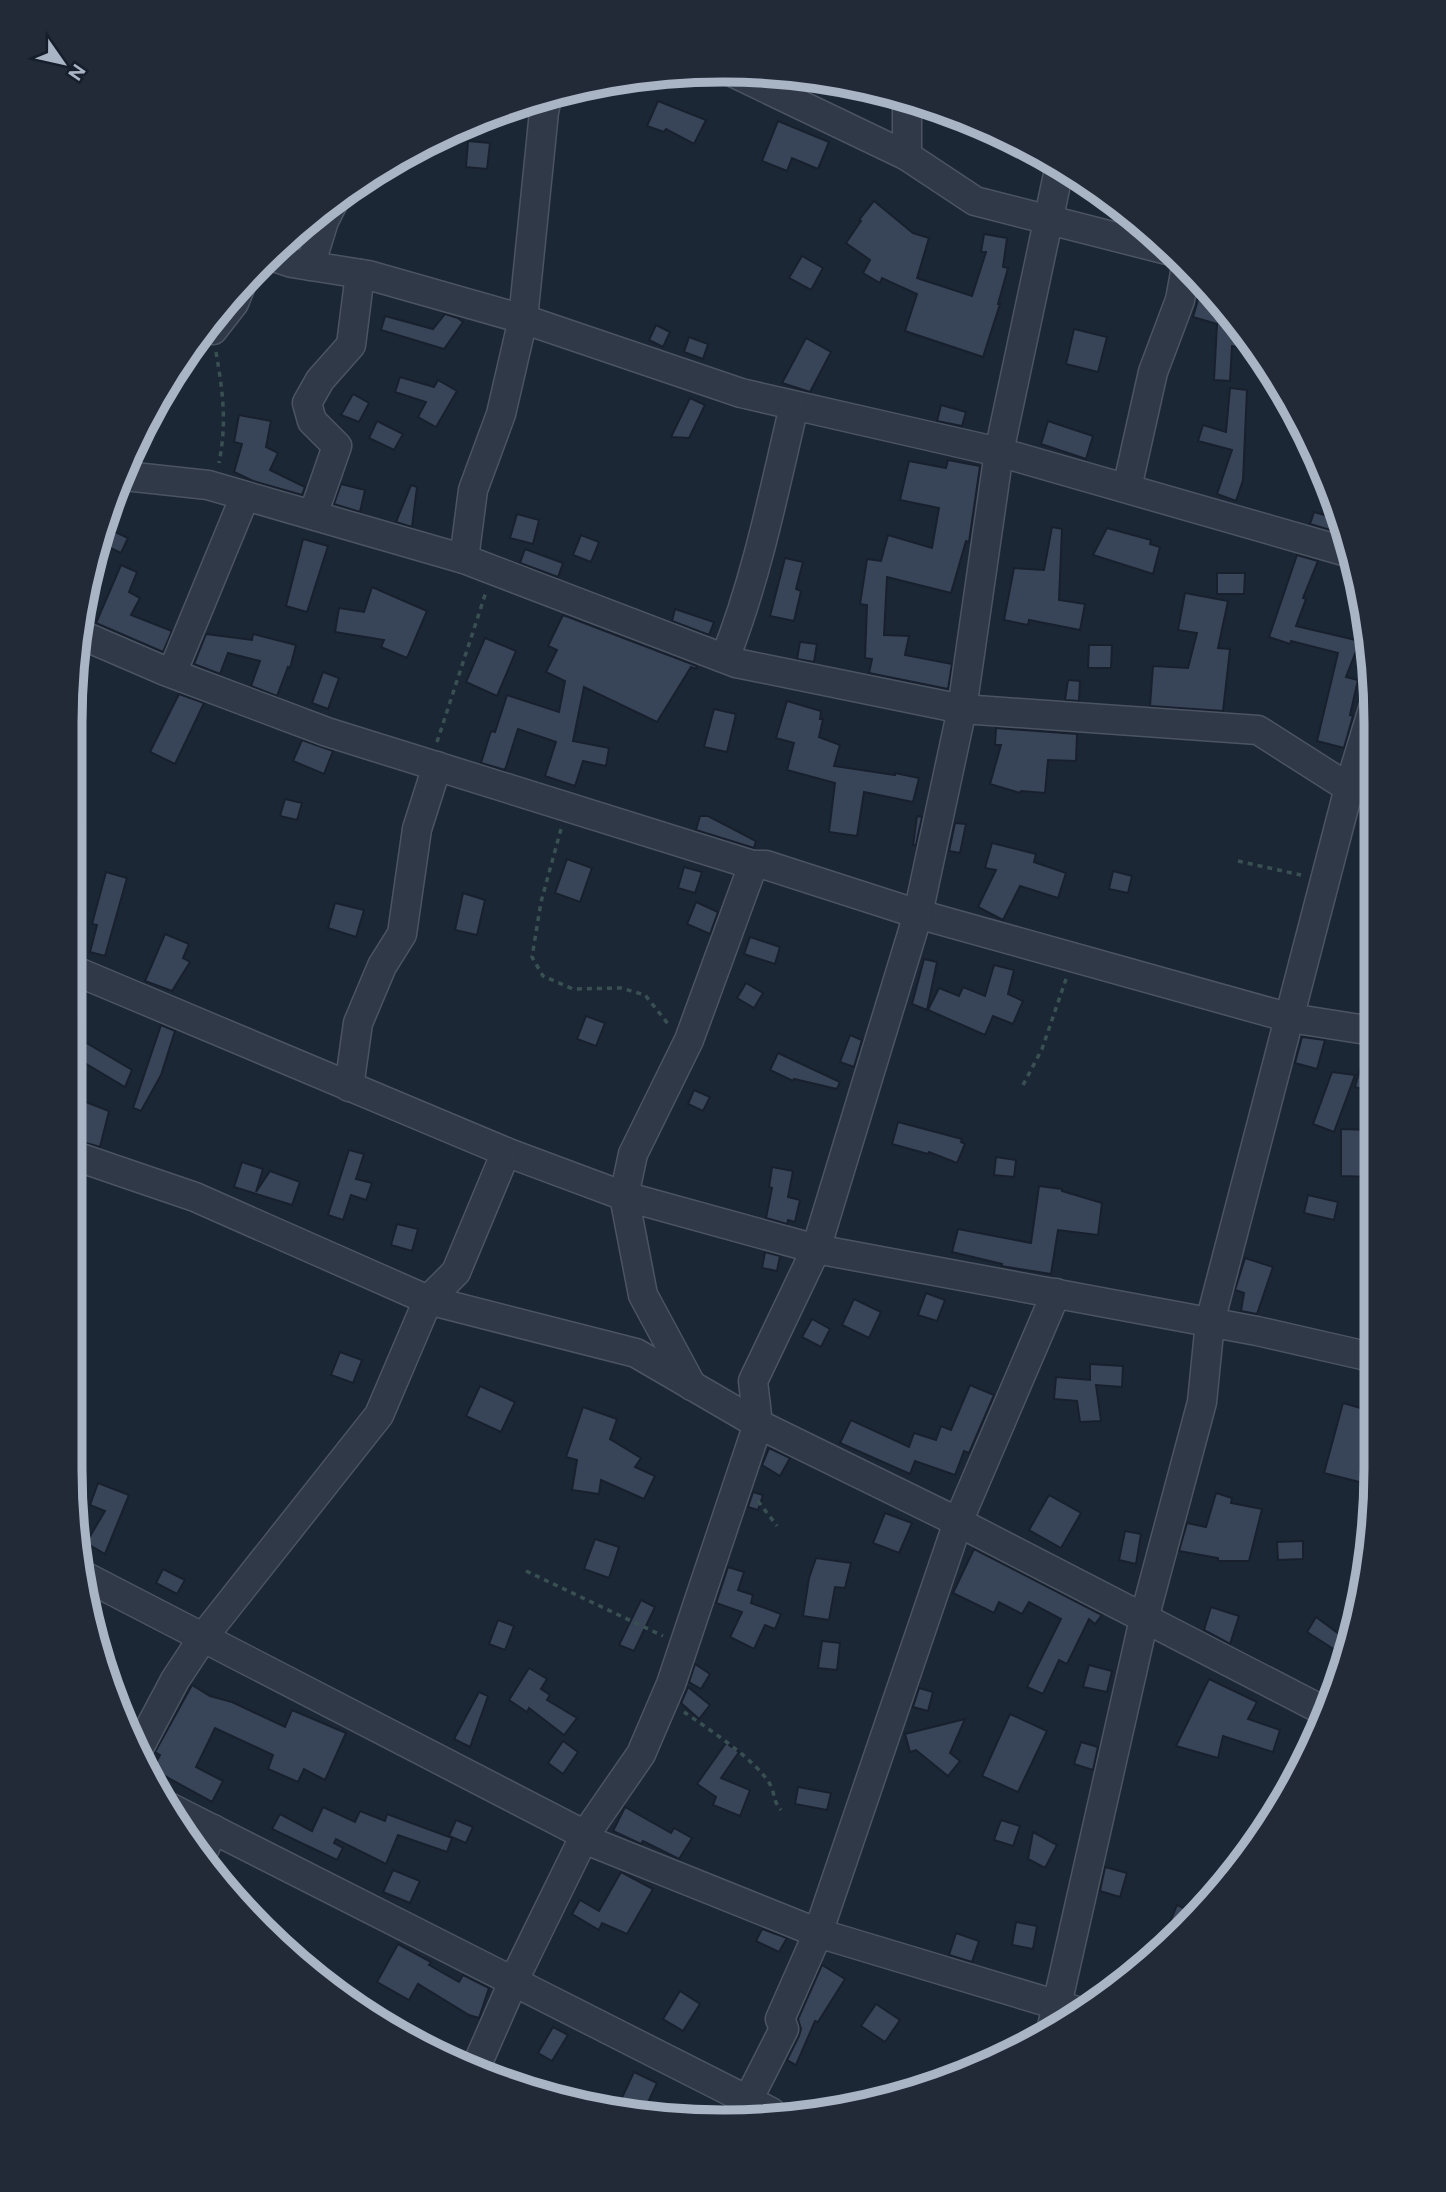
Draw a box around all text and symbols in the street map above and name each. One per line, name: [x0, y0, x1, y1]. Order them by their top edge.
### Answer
north arrow: [28, 28, 98, 98]
text: N: [63, 60, 90, 85]

